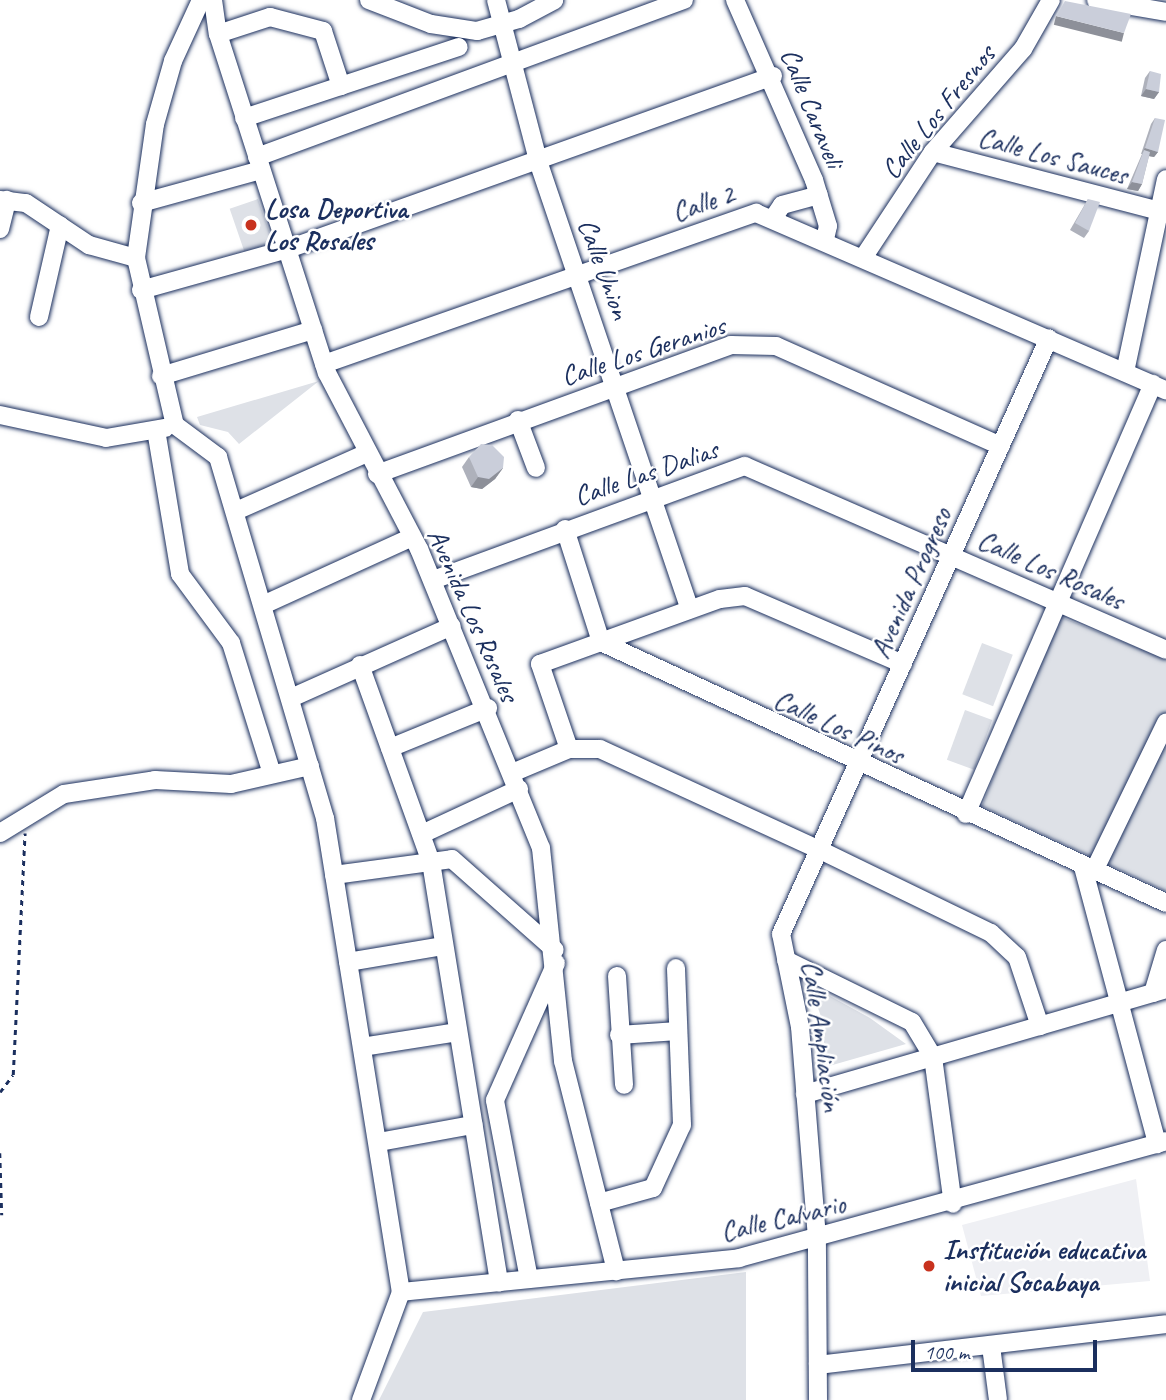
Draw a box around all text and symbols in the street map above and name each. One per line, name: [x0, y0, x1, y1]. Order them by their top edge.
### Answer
street label: Calle Los Fresnos: [874, 38, 1002, 186]
street label: Calle Caraveli: [773, 43, 851, 173]
street label: Calle Los Sauces: [975, 120, 1131, 192]
street label: Calle 2: [668, 177, 738, 229]
place label: Losa Deportiva Los Rosales: [265, 192, 408, 258]
street label: Calle Union: [570, 214, 638, 324]
marker: Losa Deportiva Los Rosales: [243, 217, 259, 233]
street label: Calle Los Geranios: [557, 309, 729, 393]
street label: Calle Las Dalias: [569, 433, 723, 513]
street label: Avenida Progreso: [863, 503, 959, 663]
street label: Avenida Los Rosales: [420, 523, 526, 707]
street label: Calle Los Rosales: [972, 523, 1130, 617]
street label: Calle Los Pinos: [769, 682, 909, 772]
street label: Calle Ampliación: [795, 959, 849, 1113]
street label: Calle Calvario: [718, 1187, 848, 1249]
place label: Institución educativa inicial Socabaya: [943, 1233, 1145, 1299]
marker: Institución educativa inicial Socabaya: [921, 1258, 937, 1274]
scale bar: [914, 1326, 1100, 1370]
text: 100 m: [924, 1339, 969, 1365]

